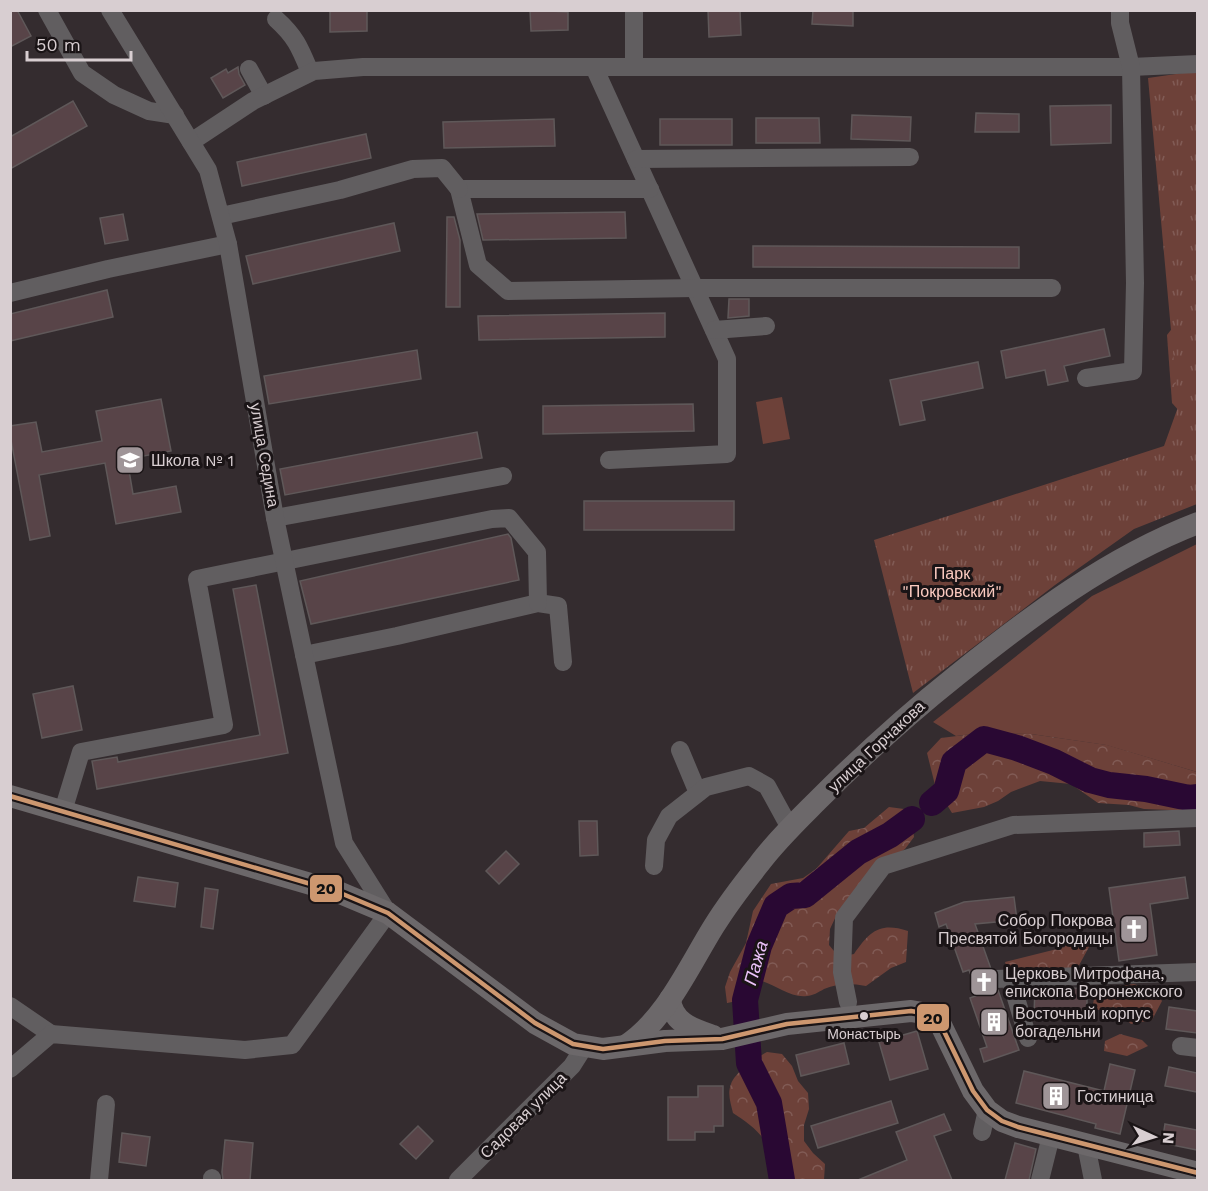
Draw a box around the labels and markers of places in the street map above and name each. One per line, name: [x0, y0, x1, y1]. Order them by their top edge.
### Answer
school or university icon: Школа № 1: [114, 444, 146, 476]
place label: Школа № 1: [151, 451, 234, 470]
place label: Собор Покрова Пресвятой Богородицы: [938, 911, 1113, 948]
church icon: Собор Покрова Пресвятой Богородицы: [1118, 913, 1150, 945]
place label: Церковь Митрофана, епископа Воронежского: [1005, 964, 1183, 1001]
church icon: Церковь Митрофана, епископа Воронежского: [968, 966, 1000, 998]
place label: Восточный корпус богадельни: [1015, 1004, 1151, 1041]
building icon: Восточный корпус богадельни: [978, 1006, 1010, 1038]
marker: Монастырь: [858, 1010, 870, 1022]
place label: Монастырь: [827, 1026, 901, 1042]
building icon: Гостиница: [1040, 1080, 1072, 1112]
place label: Гостиница: [1077, 1087, 1154, 1106]

